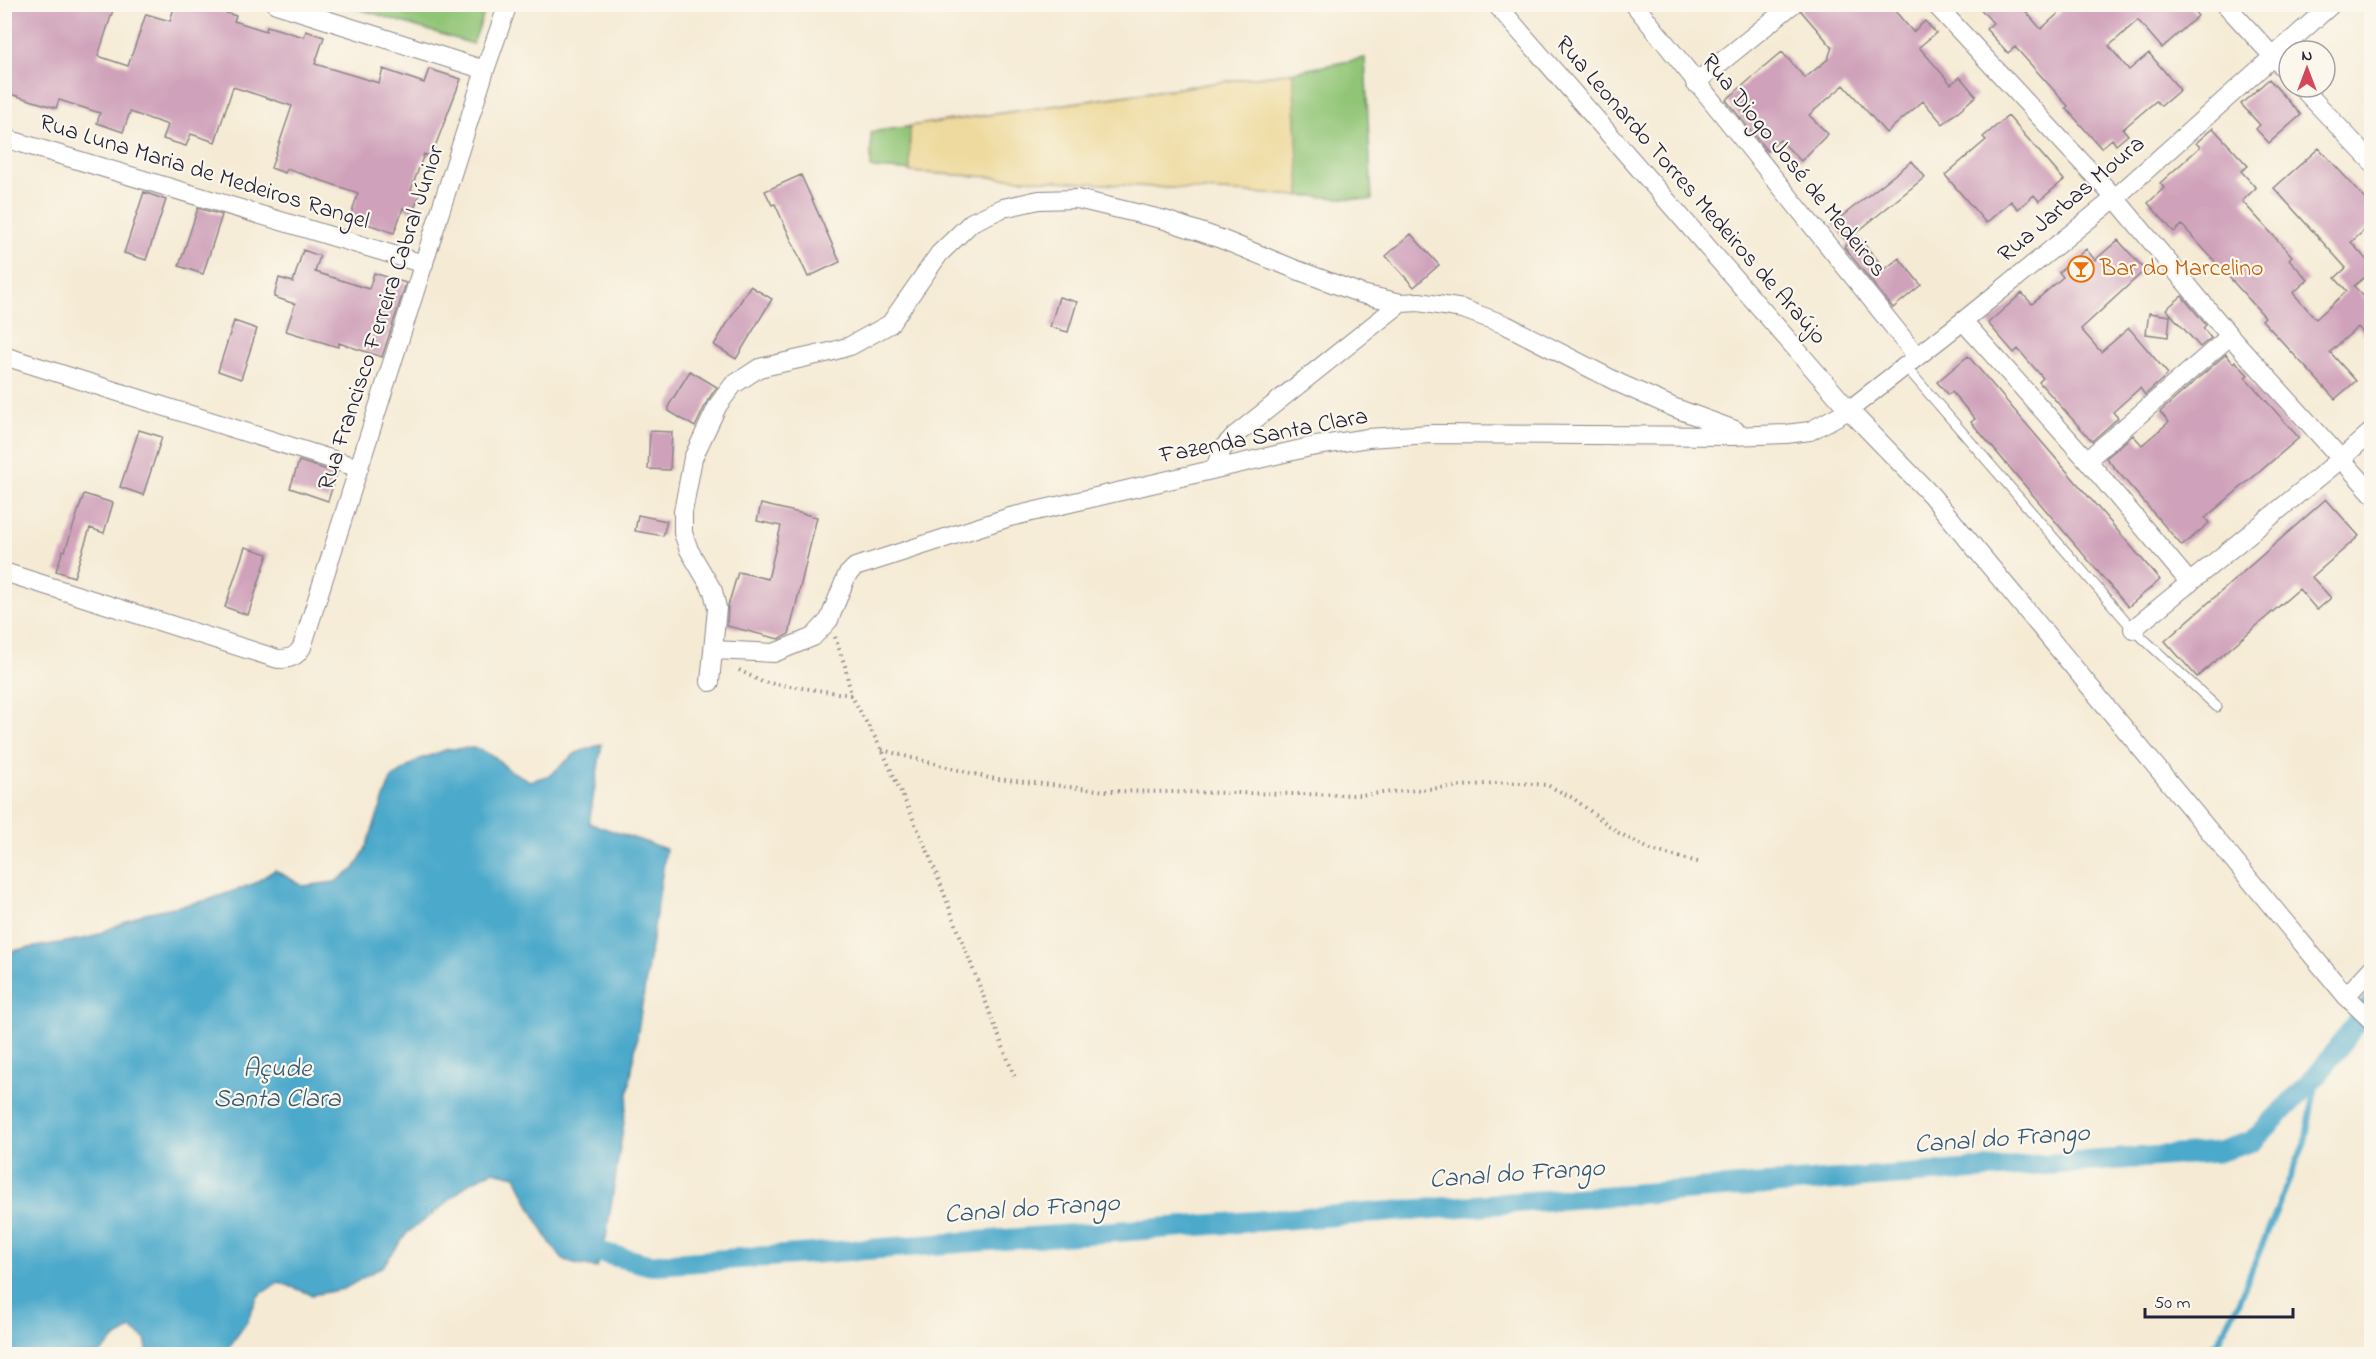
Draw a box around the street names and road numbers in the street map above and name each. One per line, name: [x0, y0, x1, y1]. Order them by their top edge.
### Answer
street label: Rua Leonardo Torres Medeiros de Araújo: [1546, 29, 1834, 353]
street label: Rua Diogo José de Medeiros: [1692, 47, 1894, 285]
street label: Rua Luna Maria de Medeiros Rangel: [35, 106, 373, 240]
street label: Rua Jarbas Moura: [1991, 128, 2153, 272]
street label: Rua Francisco Ferreira Cabral Júnior: [310, 140, 455, 495]
street label: Fazenda Santa Clara: [1156, 400, 1371, 475]

